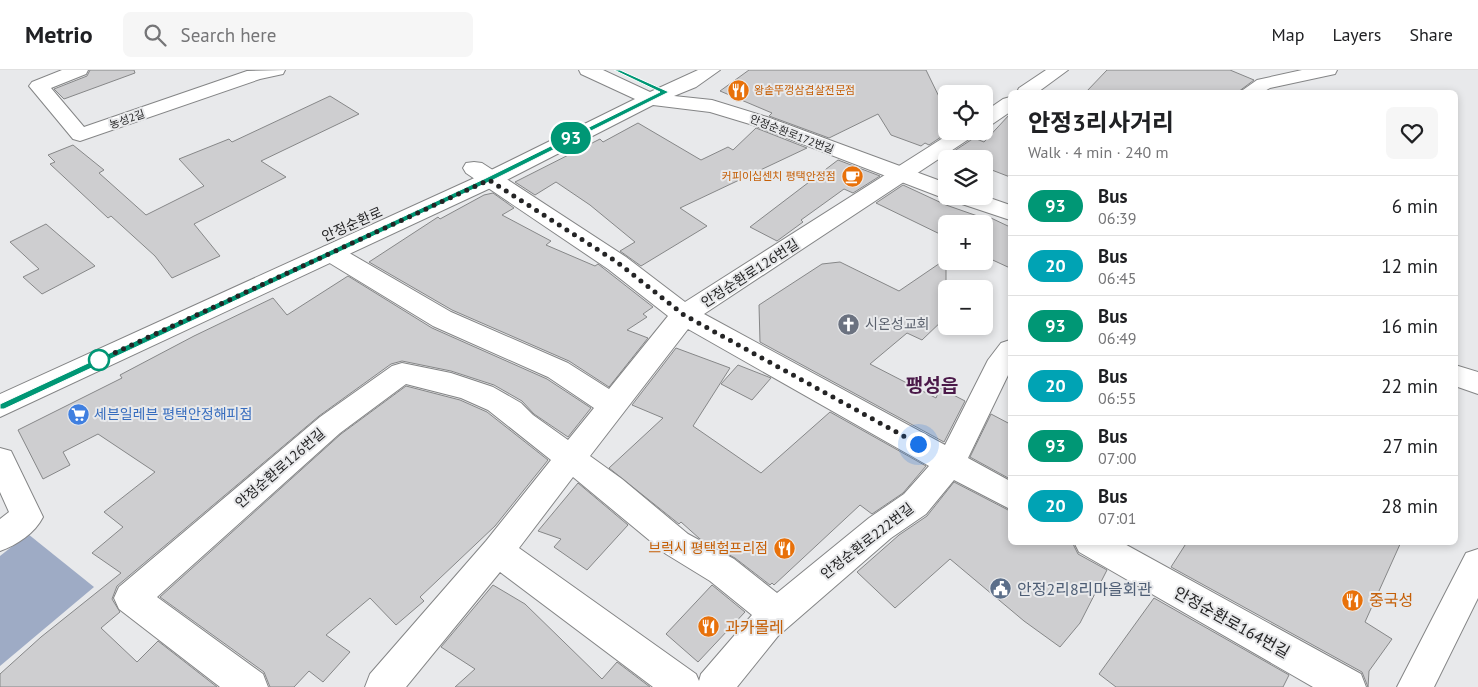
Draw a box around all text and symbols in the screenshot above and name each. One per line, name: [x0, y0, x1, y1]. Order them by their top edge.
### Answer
search box: [123, 12, 473, 57]
text: Metrio: [25, 19, 93, 50]
icon: search: [141, 21, 169, 49]
text: Search here: [181, 23, 276, 47]
text: Map: [1272, 23, 1304, 46]
text: Layers: [1332, 23, 1381, 46]
text: Share: [1409, 23, 1453, 46]
restaurant icon: 왕솥뚜껑삼겹살전문점: [726, 78, 750, 102]
place label: 왕솥뚜껑삼겹살전문점: [754, 83, 855, 97]
map controls: [938, 85, 993, 335]
button: locate: [938, 85, 993, 140]
street label: 농성2길: [108, 106, 146, 132]
text: 안정3리사거리: [1028, 107, 1174, 138]
button: heart: [1386, 107, 1438, 159]
street label: 안정순환로172번길: [748, 112, 836, 156]
line badge: 93: [548, 122, 594, 154]
text: 93: [561, 126, 581, 149]
text: Walk · 4 min · 240 m: [1028, 142, 1168, 162]
button: layers: [938, 150, 993, 205]
cafe icon: 커피이십센치 평택안정점: [840, 164, 864, 188]
place label: 커피이십센치 평택안정점: [722, 169, 836, 183]
text: Bus: [1098, 184, 1127, 208]
text: 93: [1045, 194, 1066, 217]
text: 6 min: [1392, 194, 1438, 218]
street label: 안정순환로: [319, 203, 385, 245]
text: 06:39: [1098, 208, 1136, 228]
button: +: [938, 215, 993, 270]
street label: 안정순환로126번길: [698, 235, 802, 311]
text: Bus: [1098, 244, 1127, 268]
text: 20: [1045, 254, 1066, 277]
text: 12 min: [1381, 254, 1438, 278]
text: 06:45: [1098, 268, 1136, 288]
button: −: [938, 280, 993, 335]
text: Bus: [1098, 304, 1127, 328]
church icon: 시온성교회: [837, 312, 861, 336]
text: 93: [1045, 314, 1066, 337]
text: 16 min: [1381, 314, 1438, 338]
place label: 시온성교회: [865, 315, 929, 333]
text: 06:49: [1098, 328, 1136, 348]
unlabelled marker: [88, 349, 110, 371]
text: Bus: [1098, 364, 1127, 388]
district label: 팽성읍: [906, 373, 958, 397]
text: 20: [1045, 374, 1066, 397]
text: 22 min: [1381, 374, 1438, 398]
text: 06:55: [1098, 388, 1136, 408]
supermarket icon: 세븐일레븐 평택안정해피점: [66, 402, 90, 426]
place label: 세븐일레븐 평택안정해피점: [94, 405, 252, 423]
street label: 안정순환로126번길: [231, 424, 329, 512]
text: Bus: [1098, 424, 1127, 448]
your location: [906, 432, 931, 457]
text: 93: [1045, 434, 1066, 457]
text: 27 min: [1382, 434, 1438, 458]
text: 07:00: [1098, 448, 1136, 468]
text: Bus: [1098, 484, 1127, 508]
text: 20: [1045, 494, 1066, 517]
text: 28 min: [1381, 494, 1438, 518]
street label: 안정순환로222번길: [817, 499, 917, 583]
text: 07:01: [1098, 508, 1136, 528]
restaurant icon: 브럭시 평택험프리점: [772, 536, 796, 560]
place label: 브럭시 평택험프리점: [648, 539, 768, 557]
public building icon: 안정2리8리마을회관: [989, 577, 1013, 601]
place label: 안정2리8리마을회관: [1017, 579, 1152, 599]
street label: 안정순환로164번길: [1171, 582, 1293, 662]
restaurant icon: 중국성: [1341, 588, 1365, 612]
place label: 중국성: [1369, 590, 1413, 610]
restaurant icon: 과카몰레: [697, 615, 721, 639]
place label: 과카몰레: [725, 617, 784, 637]

